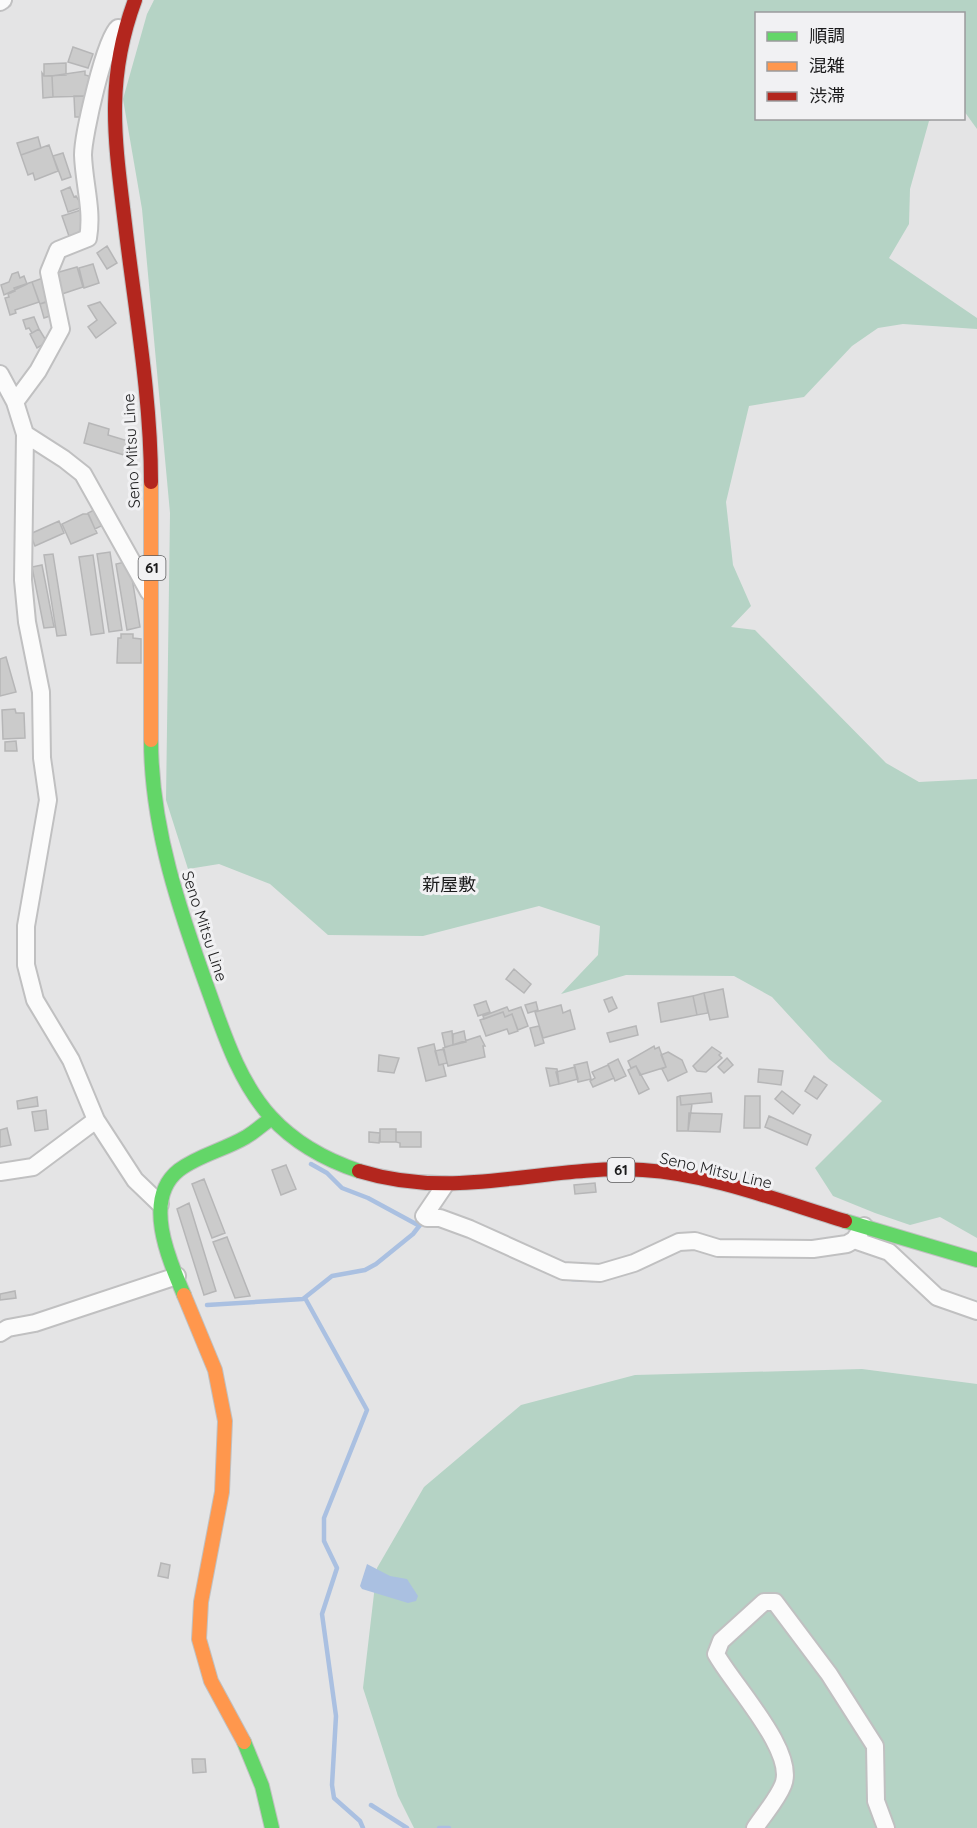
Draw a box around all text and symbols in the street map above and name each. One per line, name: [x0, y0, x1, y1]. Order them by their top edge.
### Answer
legend: [755, 12, 965, 120]
text: 順調: [809, 24, 845, 47]
text: 混雑: [809, 54, 845, 77]
text: 渋滞: [809, 84, 845, 107]
street label: Seno Mitsu Line: [118, 393, 144, 509]
road number: 61: [138, 556, 166, 580]
street label: Seno Mitsu Line: [178, 868, 232, 984]
district label: 新屋敷: [422, 873, 476, 896]
street label: Seno Mitsu Line: [658, 1147, 774, 1193]
road number: 61: [608, 1158, 634, 1182]

